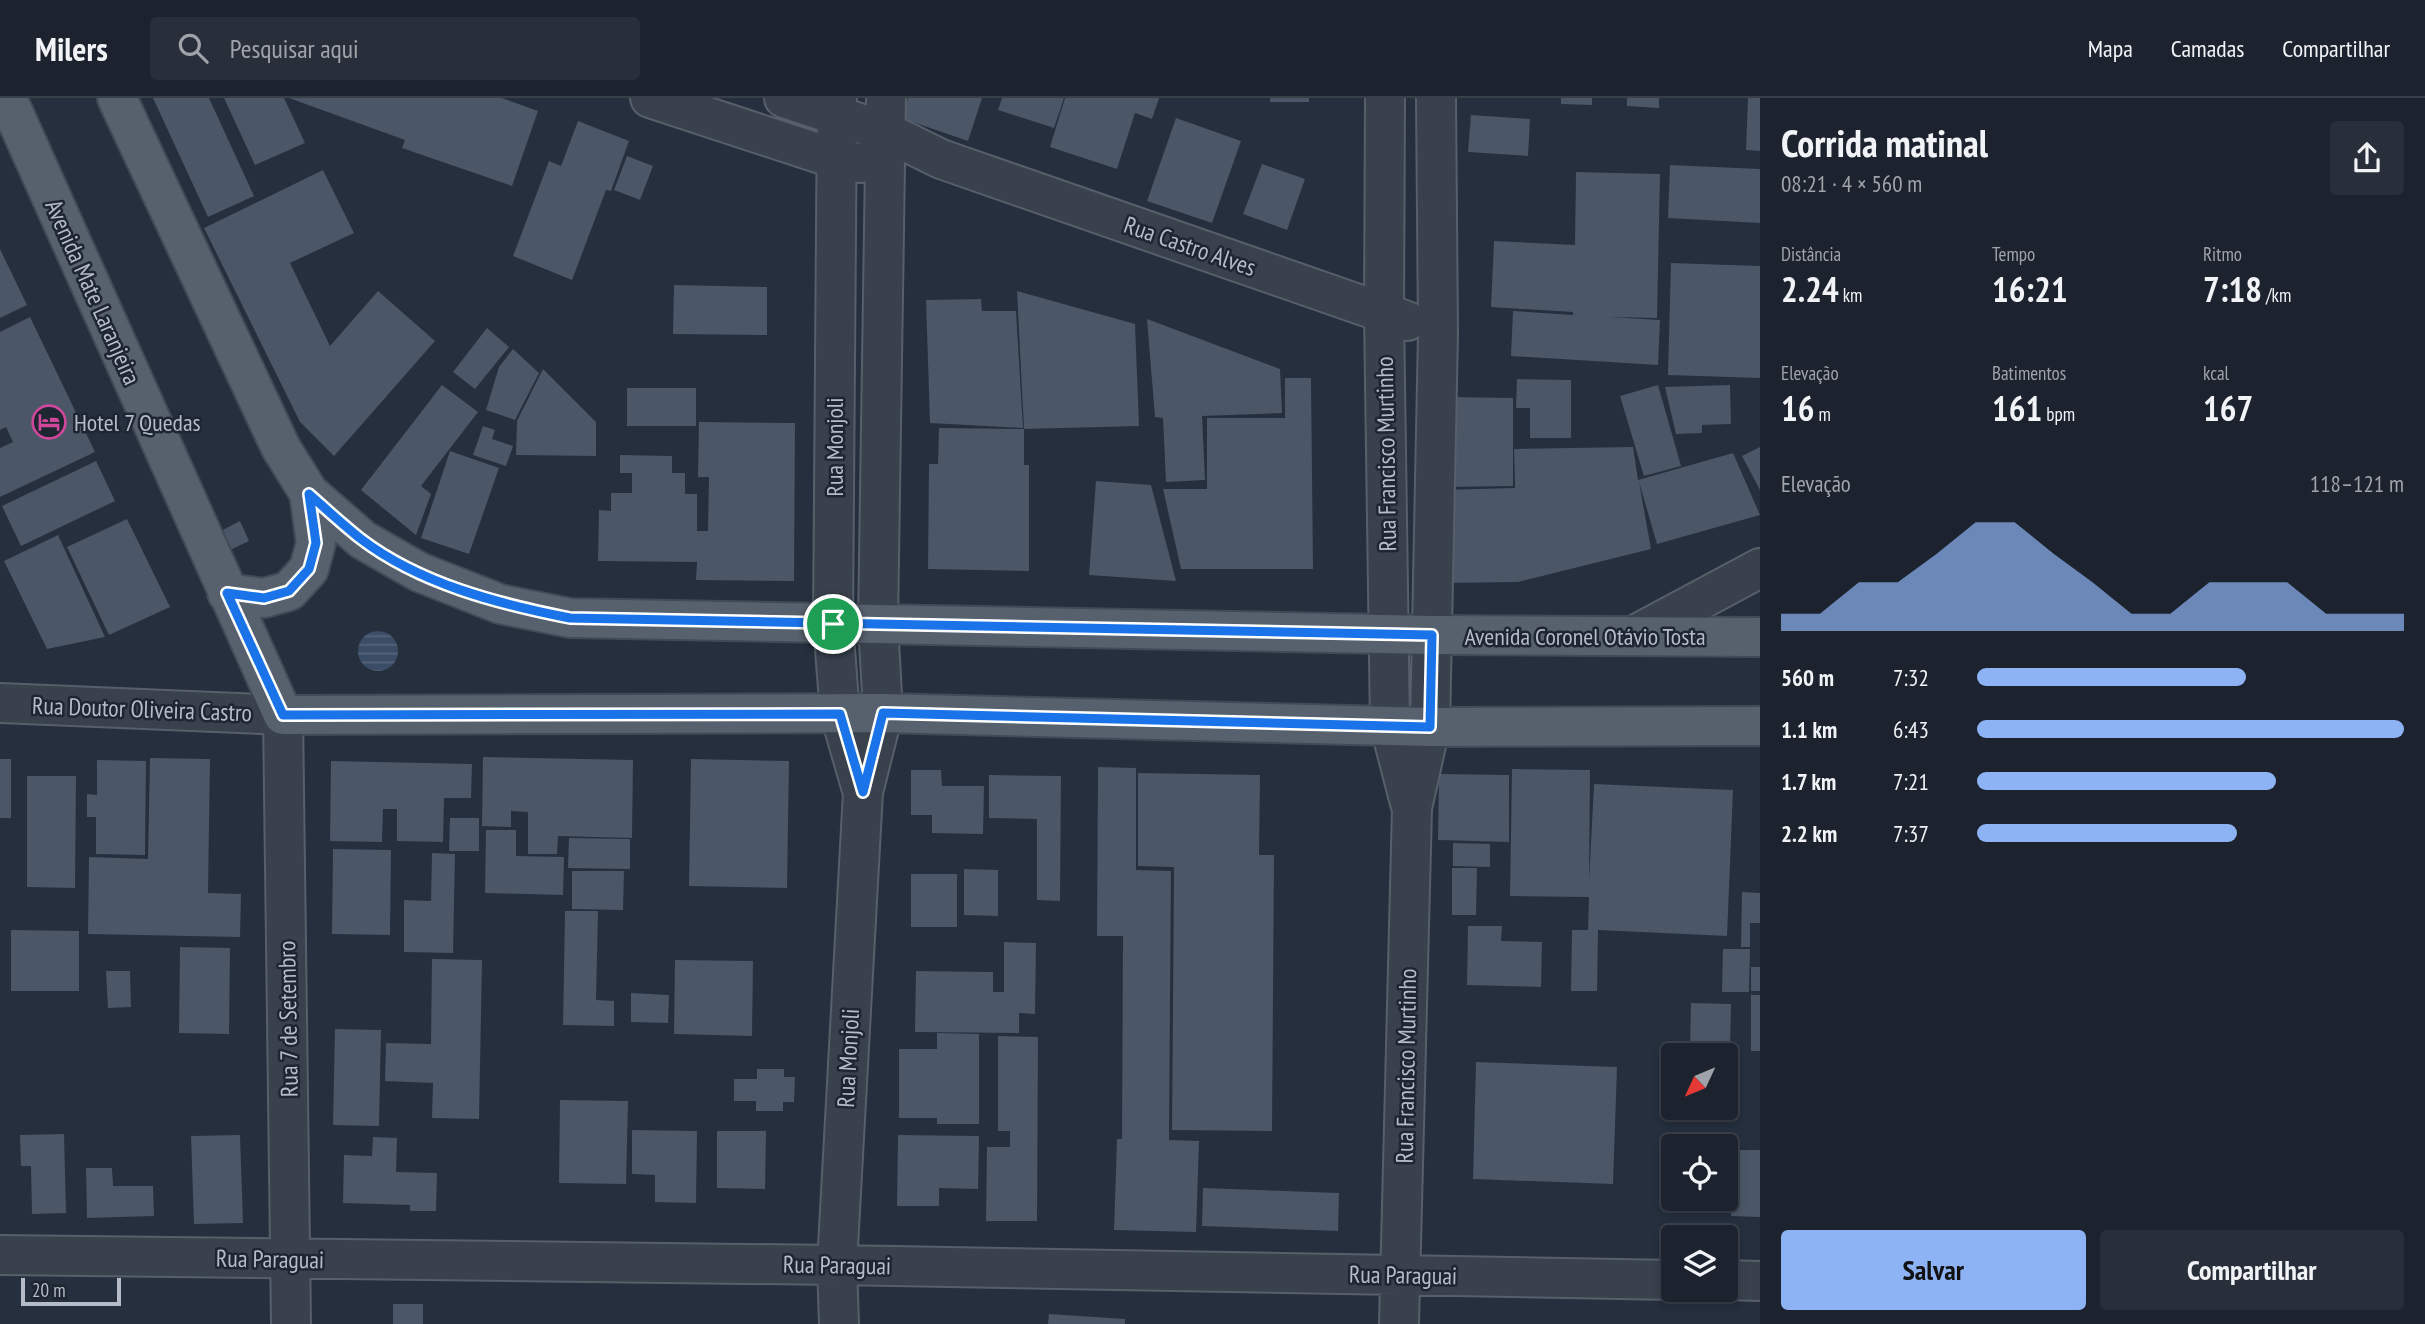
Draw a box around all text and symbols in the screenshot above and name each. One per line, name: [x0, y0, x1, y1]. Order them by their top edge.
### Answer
search box: [150, 17, 640, 80]
text: Milers: [35, 27, 108, 70]
icon: search: [174, 29, 212, 67]
text: Pesquisar aqui: [230, 32, 359, 65]
text: Mapa: [2088, 33, 2133, 64]
text: Camadas: [2171, 33, 2244, 64]
text: Compartilhar: [2282, 33, 2390, 64]
text: Corrida matinal: [1781, 118, 1988, 167]
button: share: [2330, 121, 2404, 195]
text: 08:21 · 4 × 560 m: [1781, 169, 1922, 198]
street label: Avenida Mate Laranjeira: [38, 195, 148, 389]
street label: Rua Castro Alves: [1120, 209, 1260, 283]
text: Distância: [1781, 242, 1841, 266]
text: Tempo: [1992, 242, 2035, 266]
text: Ritmo: [2203, 242, 2242, 266]
text: 2.24: [1781, 266, 1839, 312]
text: 16:21: [1992, 266, 2068, 312]
text: 7:18: [2203, 266, 2262, 312]
text: km: [1839, 283, 1862, 307]
text: /km: [2262, 283, 2291, 307]
street label: Rua Francisco Murtinho: [1369, 356, 1403, 552]
text: Elevação: [1781, 361, 1839, 385]
text: Batimentos: [1992, 361, 2066, 385]
text: kcal: [2203, 361, 2229, 385]
text: 16: [1781, 385, 1814, 431]
text: 161: [1992, 385, 2042, 431]
text: 167: [2203, 385, 2253, 431]
street label: Rua Monjoli: [819, 397, 850, 497]
text: m: [1814, 402, 1831, 426]
text: bpm: [2042, 402, 2075, 426]
hotel icon: Hotel 7 Quedas: [30, 403, 68, 441]
place label: Hotel 7 Quedas: [74, 407, 201, 438]
text: Elevação: [1781, 469, 1851, 498]
text: 118–121 m: [2310, 469, 2404, 498]
pin: [803, 594, 863, 654]
icon: arrive: [814, 605, 852, 643]
street label: Avenida Coronel Otávio Tosta: [1464, 621, 1706, 652]
text: 560 m: [1781, 663, 1834, 692]
text: 7:32: [1893, 663, 1929, 692]
street label: Rua Doutor Oliveira Castro: [31, 690, 253, 728]
text: 1.1 km: [1781, 715, 1837, 744]
text: 6:43: [1893, 715, 1929, 744]
text: 1.7 km: [1781, 767, 1836, 796]
text: 7:21: [1893, 767, 1929, 796]
text: 2.2 km: [1781, 819, 1837, 848]
text: 7:37: [1893, 819, 1929, 848]
street label: Rua 7 de Setembro: [271, 941, 305, 1097]
street label: Rua Francisco Murtinho: [1389, 968, 1423, 1164]
street label: Rua Monjoli: [830, 1008, 866, 1108]
north arrow: [1661, 1043, 1738, 1120]
map controls: [1661, 1043, 1738, 1302]
button: locate: [1661, 1134, 1738, 1211]
button: layers: [1661, 1225, 1738, 1302]
button: Salvar: [1781, 1230, 2086, 1310]
button: Compartilhar: [2100, 1230, 2404, 1310]
street label: Rua Paraguai: [216, 1243, 324, 1275]
street label: Rua Paraguai: [783, 1249, 891, 1281]
street label: Rua Paraguai: [1349, 1259, 1457, 1291]
scale bar: [21, 1275, 121, 1307]
text: 20 m: [32, 1278, 66, 1302]

